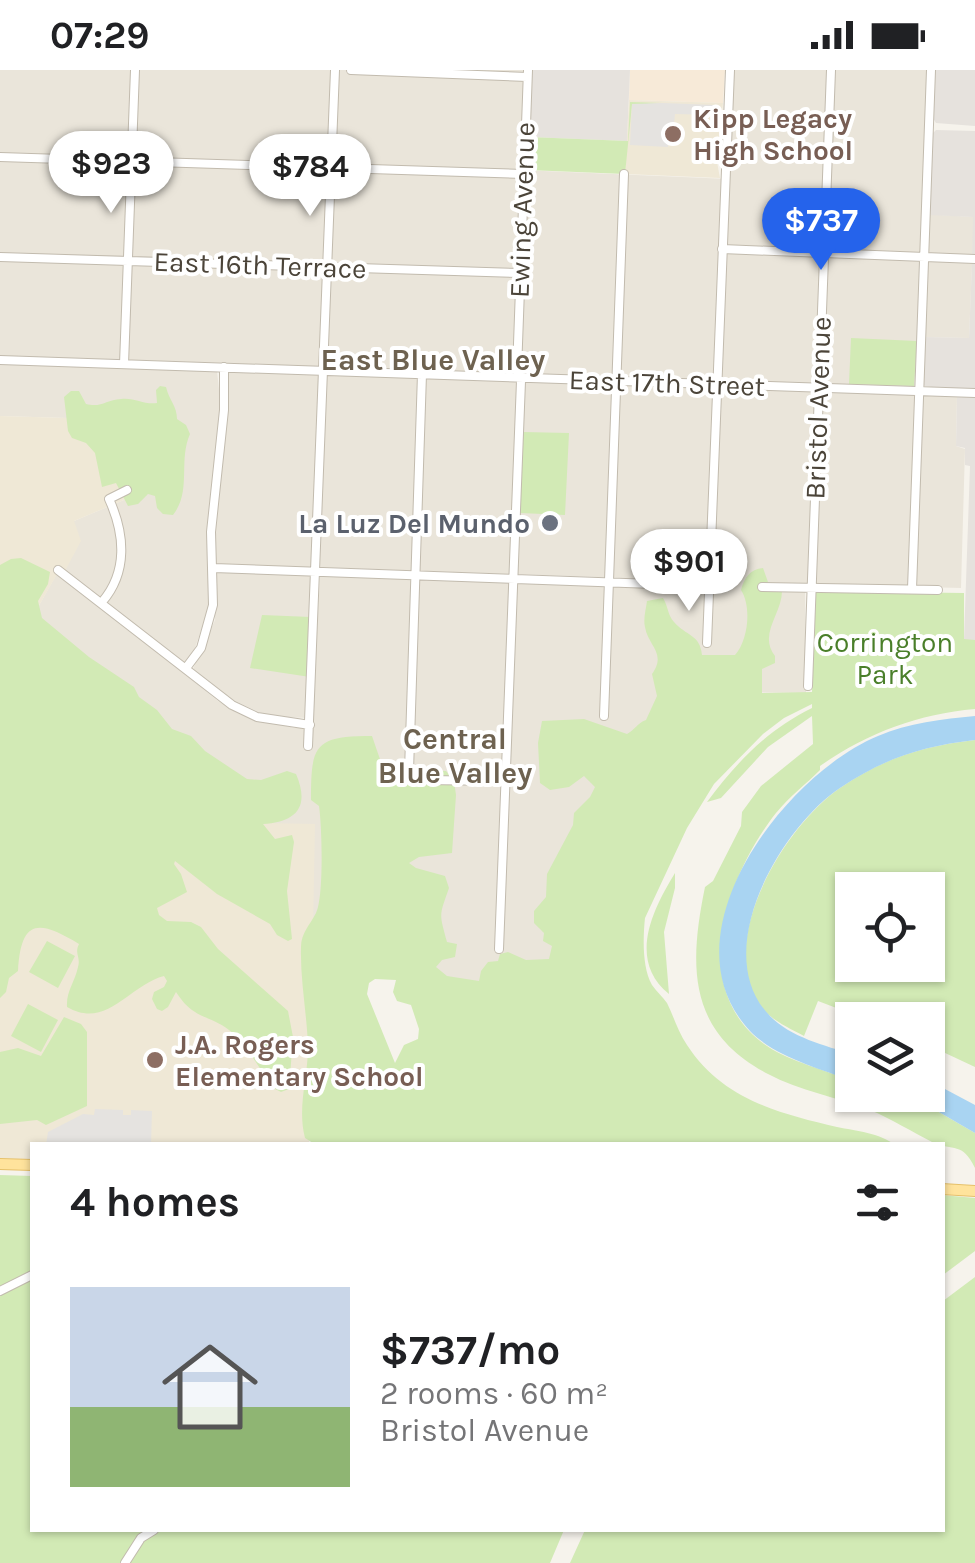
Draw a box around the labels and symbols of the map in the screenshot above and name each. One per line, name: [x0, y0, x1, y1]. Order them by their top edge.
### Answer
place label: Kipp Legacy High School: [693, 102, 853, 167]
street label: Ewing Avenue: [502, 122, 542, 298]
marker: Kipp Legacy High School: [662, 123, 684, 145]
pin: $923: [52, 131, 170, 216]
pin: $784: [251, 134, 369, 219]
pin: $737: [762, 188, 880, 273]
street label: East 16th Terrace: [153, 245, 367, 285]
street label: Bristol Avenue: [798, 316, 838, 500]
district label: East Blue Valley: [321, 342, 545, 378]
street label: East 17th Street: [568, 363, 766, 403]
place label: La Luz Del Mundo: [298, 507, 530, 540]
marker: La Luz Del Mundo: [539, 512, 561, 534]
pin: $901: [630, 529, 748, 614]
park label: Corrington Park: [817, 626, 953, 691]
district label: Central Blue Valley: [378, 721, 532, 791]
place label: J.A. Rogers Elementary School: [175, 1028, 424, 1093]
marker: J.A. Rogers Elementary School: [144, 1049, 166, 1071]

